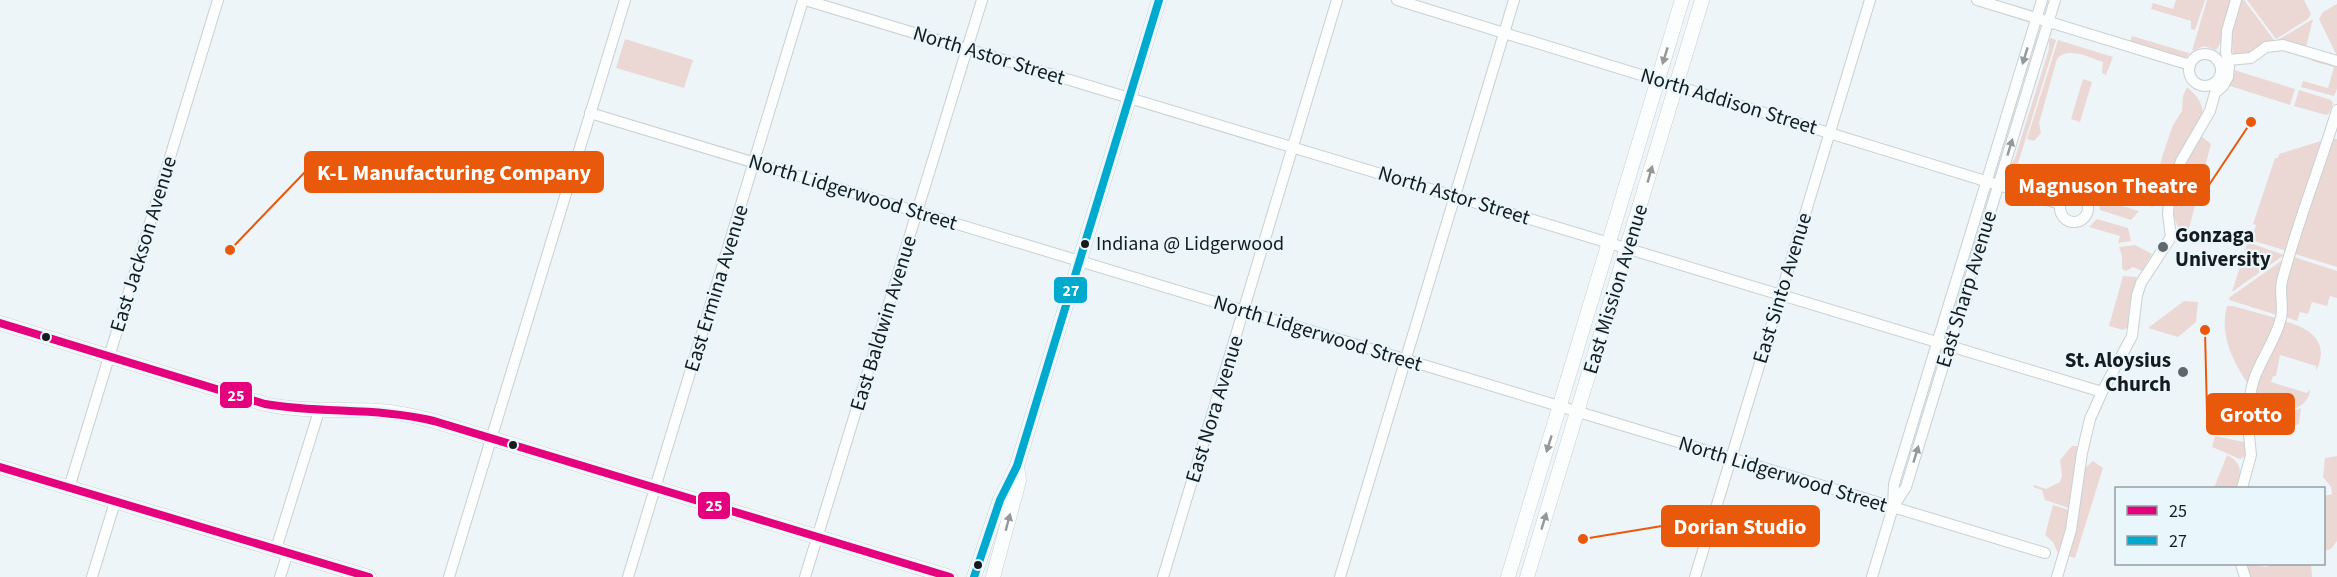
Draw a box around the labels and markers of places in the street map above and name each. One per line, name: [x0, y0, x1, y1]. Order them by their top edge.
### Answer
callout: K-L Manufacturing Company: [305, 152, 603, 192]
callout: Magnuson Theatre: [2006, 165, 2209, 205]
place label: Gonzaga University: [2175, 220, 2271, 274]
place label: Indiana @ Lidgerwood: [1096, 230, 1284, 258]
marker: Indiana @ Lidgerwood: [1079, 238, 1091, 250]
marker: Gonzaga University: [2156, 240, 2170, 254]
unlabelled marker: [40, 331, 52, 343]
place label: St. Aloysius Church: [2065, 345, 2171, 399]
marker: St. Aloysius Church: [2176, 365, 2190, 379]
callout: Grotto: [2207, 394, 2294, 434]
unlabelled marker: [507, 439, 519, 451]
callout: Dorian Studio: [1662, 506, 1819, 546]
unlabelled marker: [972, 559, 984, 571]

